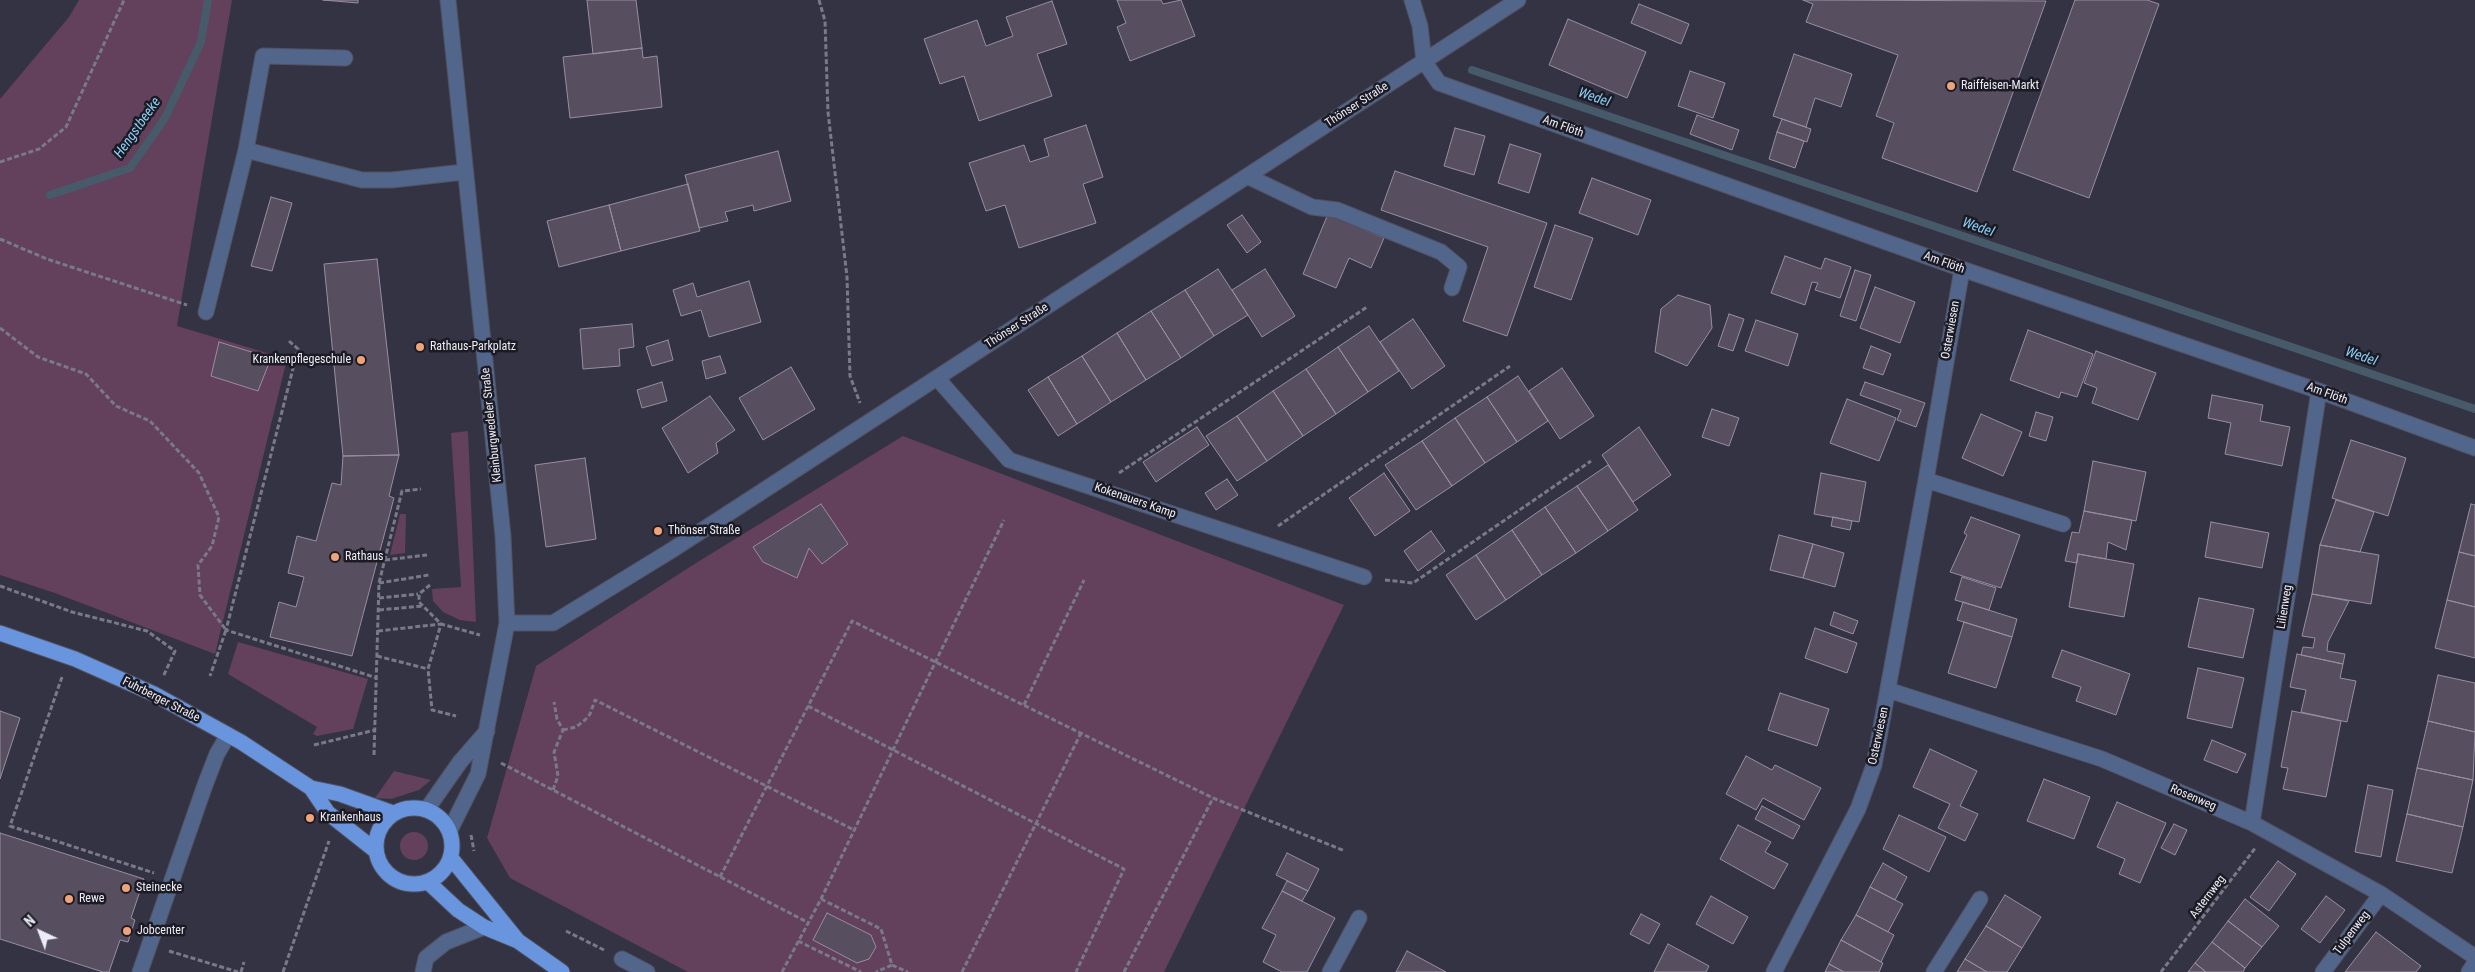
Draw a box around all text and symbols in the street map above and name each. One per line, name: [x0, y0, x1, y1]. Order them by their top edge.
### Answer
street label: Thönser Straße: [1323, 79, 1391, 131]
place label: Raiffeisen-Markt: [1961, 79, 2039, 93]
marker: Raiffeisen-Markt: [1945, 80, 1957, 92]
water label: Wedel: [1576, 85, 1612, 111]
water label: Hengstbeeke: [111, 94, 165, 162]
street label: Am Flöth: [1541, 113, 1585, 141]
water label: Wedel: [1960, 215, 1996, 241]
street label: Am Flöth: [1922, 249, 1966, 277]
street label: Thönser Straße: [983, 300, 1051, 352]
street label: Osterwiesen: [1939, 300, 1963, 360]
place label: Rathaus-Parkplatz: [430, 340, 516, 354]
marker: Rathaus-Parkplatz: [414, 341, 426, 353]
water label: Wedel: [2343, 344, 2379, 370]
place label: Krankenpflegeschule: [253, 353, 351, 367]
marker: Krankenpflegeschule: [355, 354, 367, 366]
street label: Kleinburgwedeler Straße: [479, 367, 505, 483]
street label: Am Flöth: [2305, 380, 2349, 408]
street label: Kokenauers Kamp: [1092, 480, 1178, 522]
place label: Thönser Straße: [668, 524, 740, 538]
marker: Thönser Straße: [652, 525, 664, 537]
place label: Rathaus: [345, 550, 383, 564]
marker: Rathaus: [329, 551, 341, 563]
street label: Lilienweg: [2274, 584, 2296, 630]
street label: Fuhrberger Straße: [120, 674, 202, 726]
street label: Osterwiesen: [1866, 706, 1892, 766]
street label: Rosenweg: [2168, 782, 2218, 814]
place label: Krankenhaus: [320, 811, 381, 825]
marker: Krankenhaus: [304, 812, 316, 824]
street label: Asternweg: [2187, 873, 2229, 921]
place label: Steinecke: [136, 881, 182, 895]
marker: Steinecke: [120, 882, 132, 894]
place label: Rewe: [79, 892, 104, 906]
marker: Rewe: [63, 893, 75, 905]
north arrow: [15, 907, 65, 957]
street label: Tulpenweg: [2331, 908, 2373, 958]
text: N: [21, 912, 38, 930]
place label: Jobcenter: [137, 924, 185, 938]
marker: Jobcenter: [121, 925, 133, 937]

